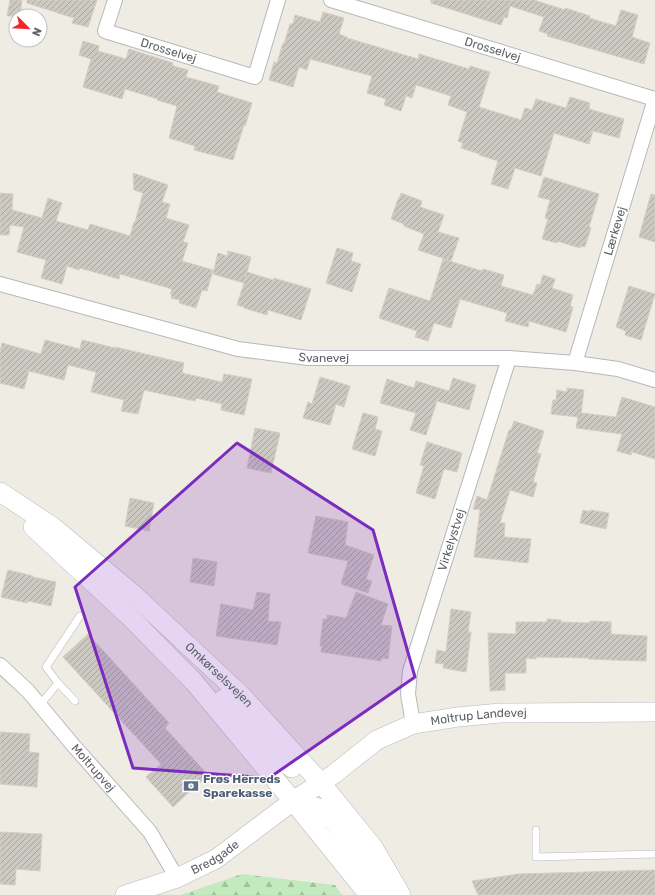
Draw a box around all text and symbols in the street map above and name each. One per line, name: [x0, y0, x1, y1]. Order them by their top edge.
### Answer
north arrow: [8, 8, 48, 48]
text: N: [29, 26, 44, 38]
street label: Drosselvej: [463, 34, 522, 65]
street label: Drosselvej: [139, 35, 198, 66]
street label: Lærkevej: [601, 205, 629, 257]
street label: Svanevej: [298, 350, 349, 365]
street label: Virkelystvej: [435, 507, 468, 573]
street label: Omkørselsvejen: [182, 639, 256, 710]
street label: Moltrup Landevej: [430, 706, 527, 728]
street label: Moltrupvej: [68, 741, 118, 795]
place label: Frøs Herreds Sparekasse: [203, 772, 281, 800]
bank icon: Frøs Herreds Sparekasse: [182, 777, 200, 795]
street label: Bredgade: [189, 837, 242, 877]

